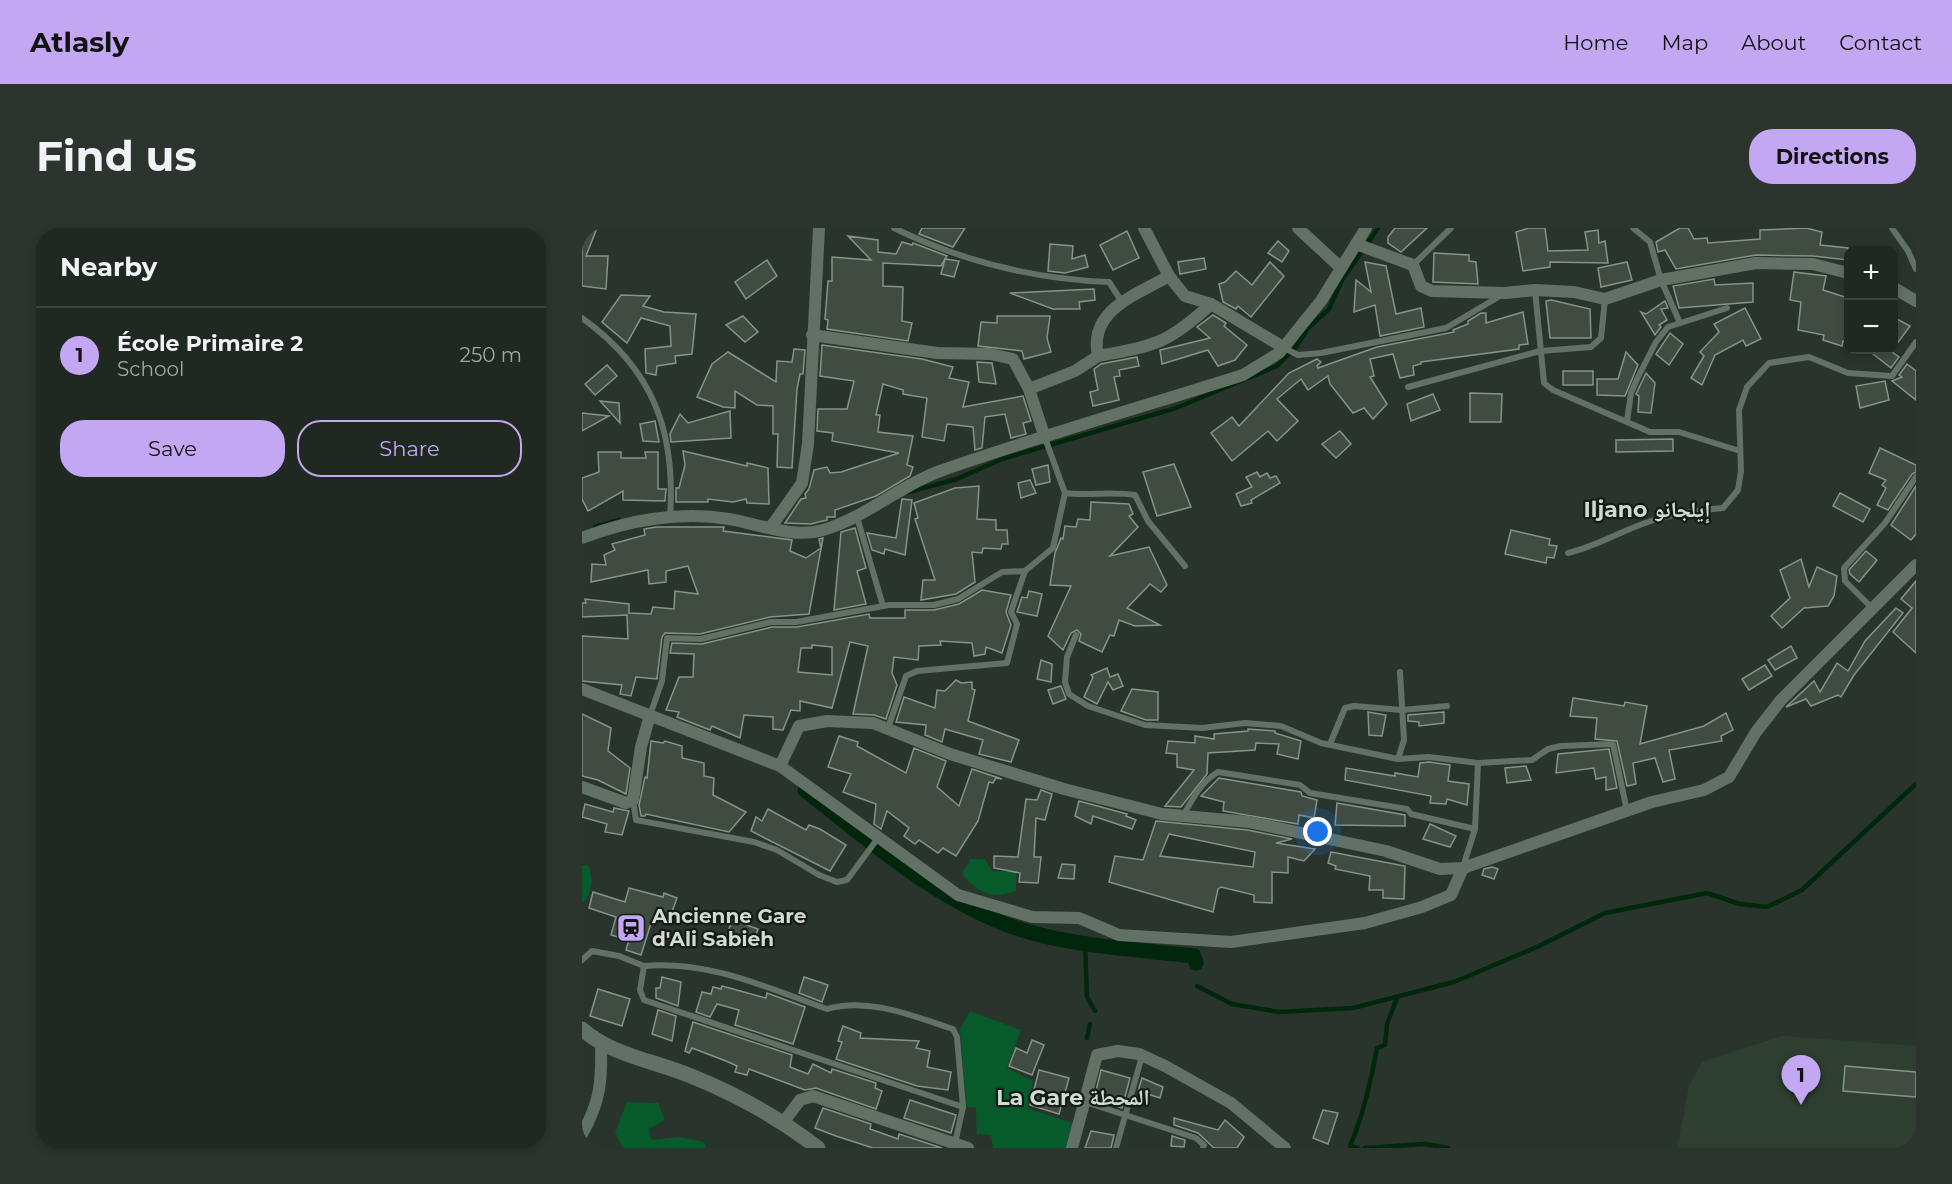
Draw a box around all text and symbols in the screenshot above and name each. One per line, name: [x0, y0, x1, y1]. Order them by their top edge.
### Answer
text: Atlasly: [30, 25, 129, 59]
text: Home: [1563, 30, 1628, 55]
text: Map: [1661, 30, 1708, 55]
text: About: [1741, 30, 1806, 55]
text: Contact: [1839, 30, 1922, 55]
button: Directions: [1749, 129, 1916, 184]
text: Find us: [36, 130, 197, 182]
map controls: [1844, 246, 1898, 354]
button: +: [1844, 246, 1898, 300]
text: Nearby: [60, 251, 157, 283]
button: −: [1844, 300, 1898, 354]
text: École Primaire 2: [117, 330, 303, 357]
text: 1: [76, 343, 83, 367]
text: 250 m: [460, 343, 522, 367]
text: School: [117, 357, 184, 381]
button: Save: [60, 420, 285, 477]
button: Share: [297, 420, 522, 477]
district label: Iljano إيلجانو: [1584, 496, 1710, 524]
your location: [1303, 817, 1332, 846]
place label: Ancienne Gare d'Ali Sabieh: [651, 904, 806, 951]
station icon: Ancienne Gare d'Ali Sabieh: [615, 912, 647, 944]
pin: 1: [1782, 1056, 1820, 1105]
district label: La Gare المحطة: [996, 1084, 1150, 1111]

